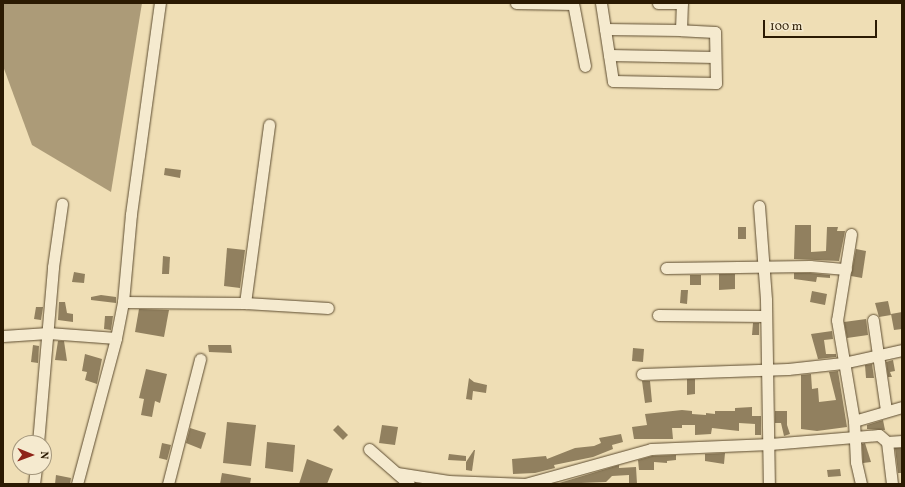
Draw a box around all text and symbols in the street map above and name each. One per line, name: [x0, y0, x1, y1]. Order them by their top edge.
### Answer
scale bar: [765, 12, 879, 38]
text: 100 m: [770, 19, 802, 35]
north arrow: [12, 435, 52, 475]
text: N: [36, 451, 51, 459]

